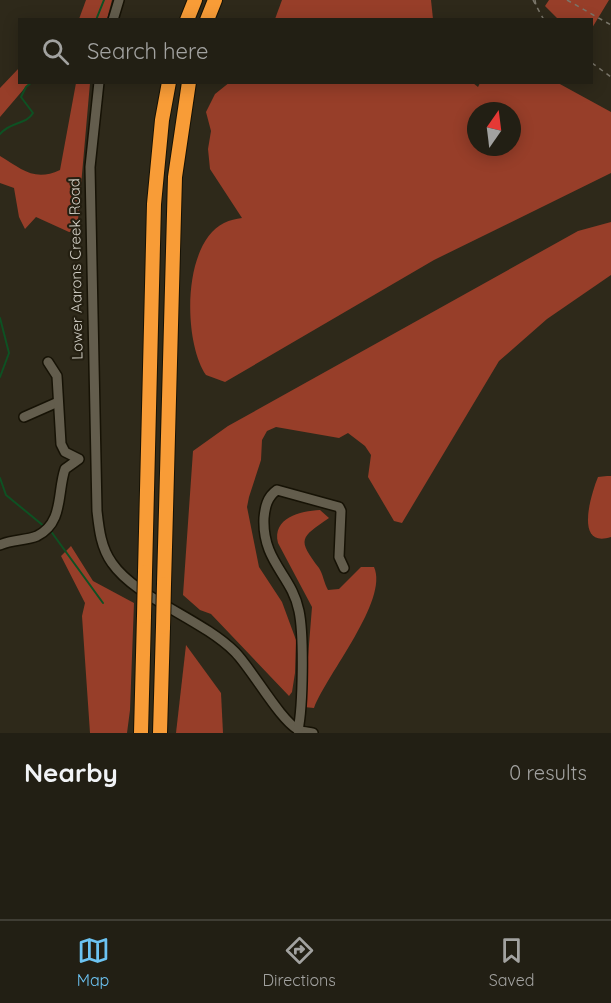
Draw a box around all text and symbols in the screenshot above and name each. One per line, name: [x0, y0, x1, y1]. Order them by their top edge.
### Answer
search box: [18, 18, 593, 84]
icon: search: [39, 35, 72, 68]
text: Search here: [87, 37, 208, 65]
north arrow: [467, 102, 521, 156]
street label: Lower Aarons Creek Road: [64, 178, 87, 360]
text: Nearby: [24, 756, 118, 789]
text: 0 results: [509, 760, 587, 785]
tab: Map: [77, 934, 110, 990]
tab: Directions: [263, 934, 336, 990]
tab: Saved: [489, 934, 534, 990]

